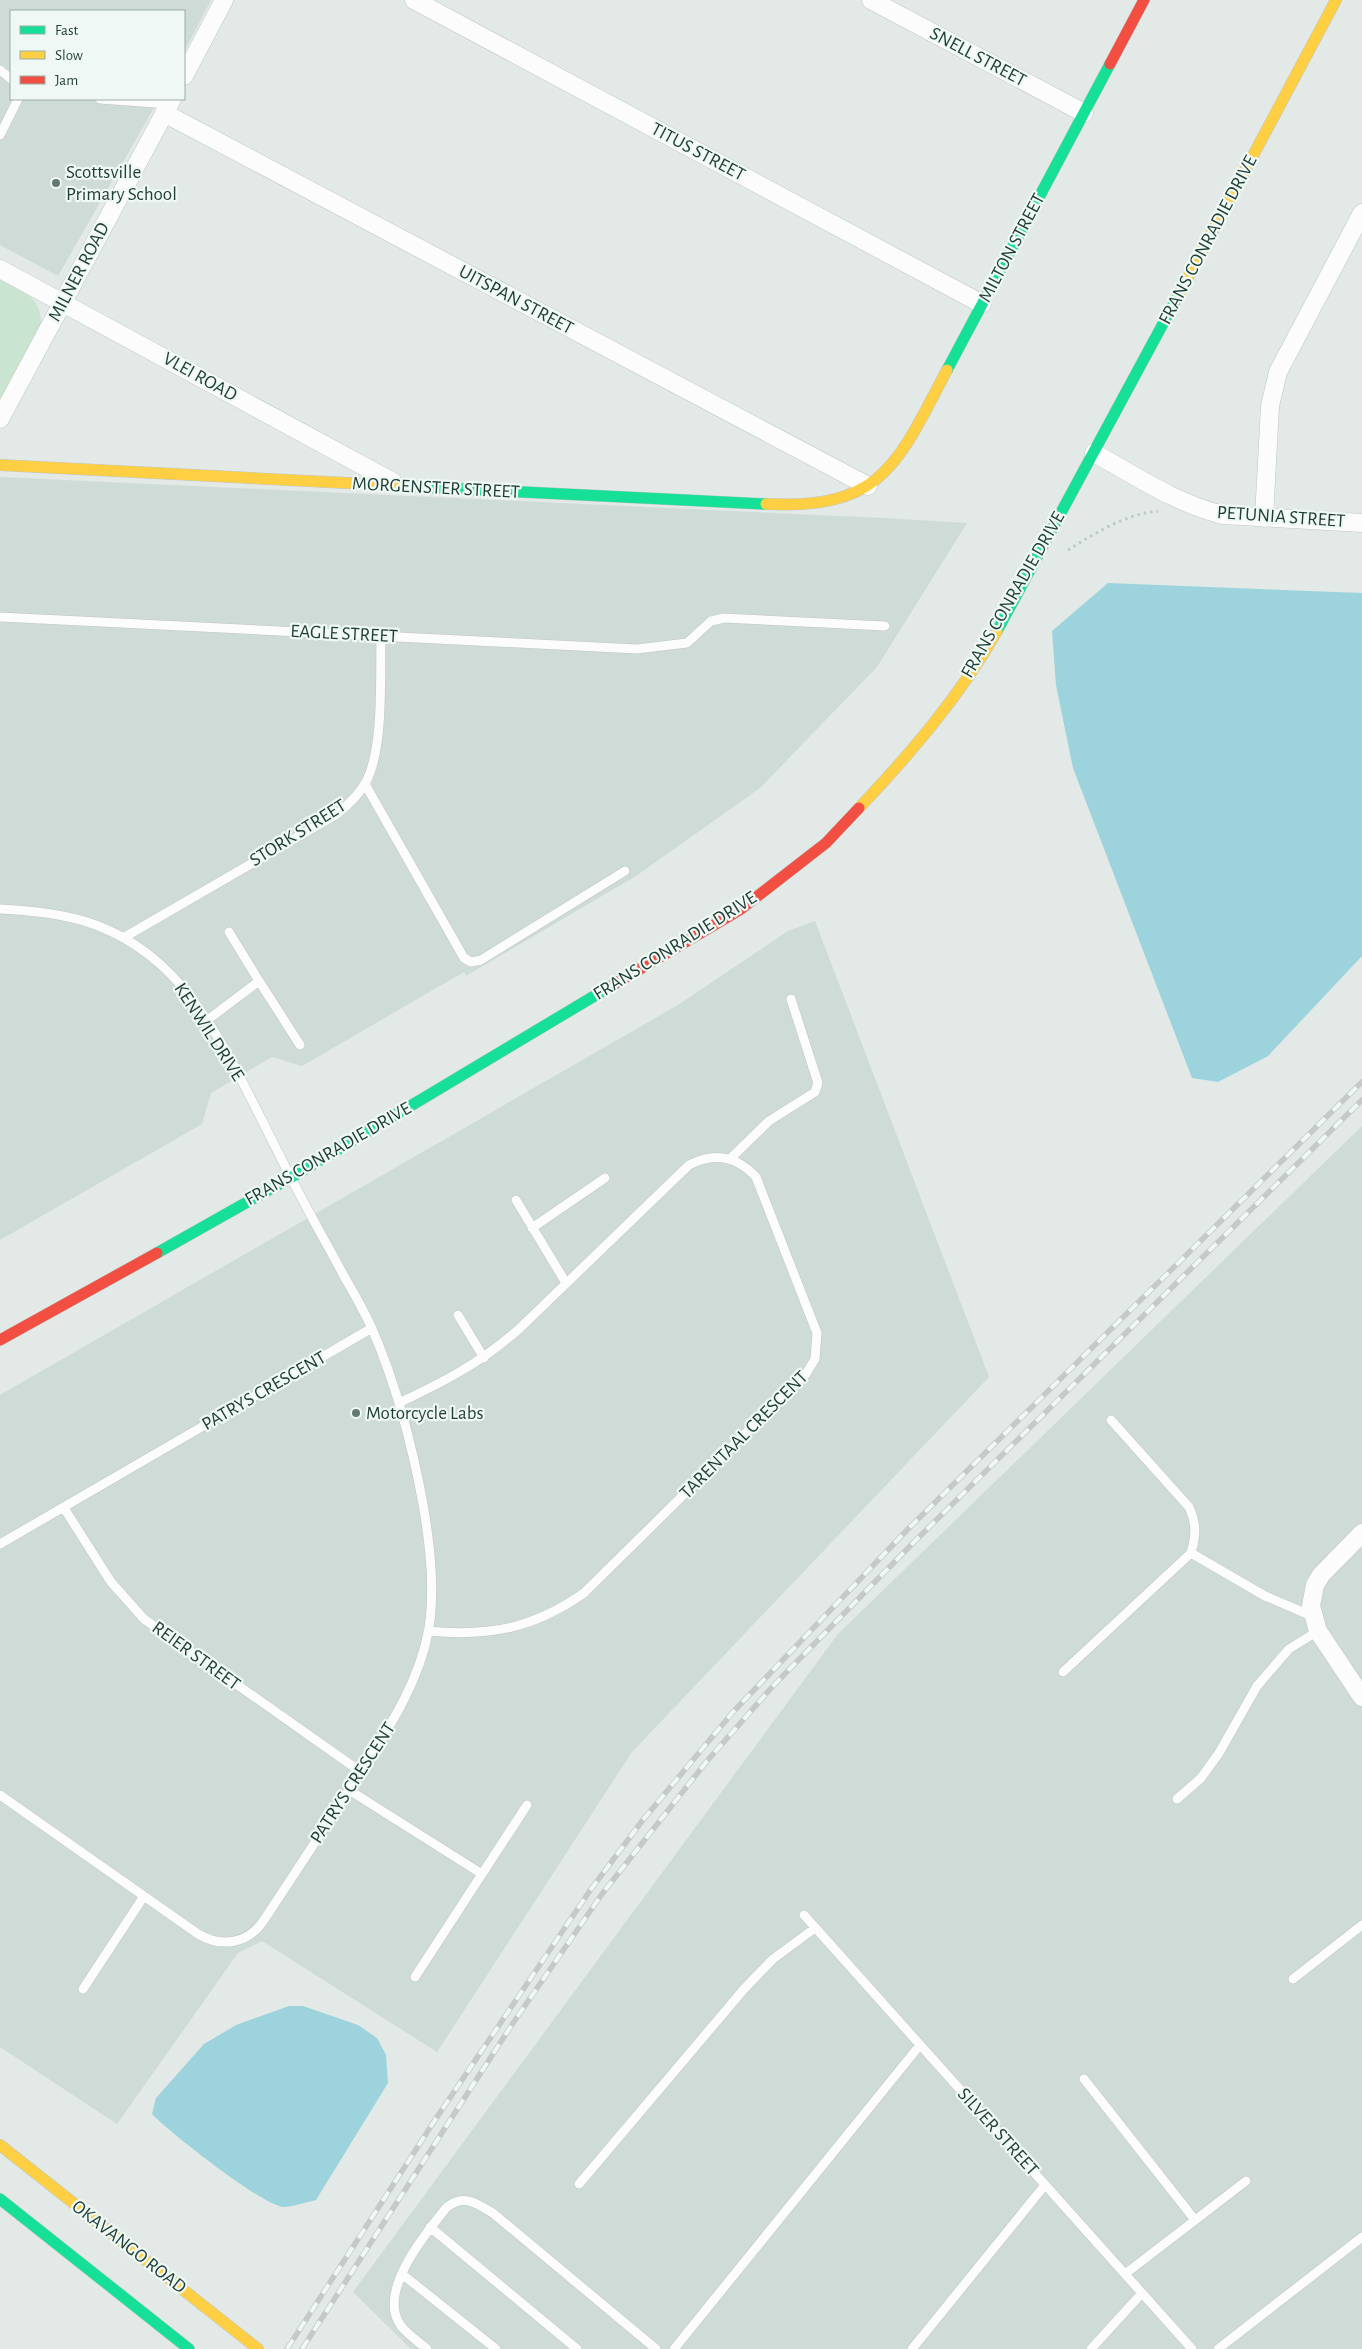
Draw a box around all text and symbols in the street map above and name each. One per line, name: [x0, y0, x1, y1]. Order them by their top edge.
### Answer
legend: [10, 10, 185, 100]
text: Fast: [55, 23, 79, 38]
street label: SNELL STREET: [927, 24, 1029, 90]
text: Slow: [55, 48, 83, 63]
text: Jam: [55, 73, 78, 88]
street label: TITUS STREET: [648, 119, 748, 185]
street label: FRANS CONRADIE DRIVE: [1155, 152, 1261, 328]
place label: Scottsville Primary School: [66, 163, 177, 204]
marker: Scottsville Primary School: [50, 177, 62, 189]
street label: MILTON STREET: [975, 191, 1049, 305]
street label: MILNER ROAD: [45, 219, 113, 325]
street label: UITSPAN STREET: [456, 262, 576, 338]
street label: VLEI ROAD: [160, 349, 240, 405]
street label: MORGENSTER STREET: [352, 474, 520, 502]
street label: PETUNIA STREET: [1216, 503, 1346, 531]
street label: FRANS CONRADIE DRIVE: [958, 509, 1068, 681]
street label: EAGLE STREET: [290, 622, 398, 646]
street label: STORK STREET: [247, 796, 349, 870]
street label: FRANS CONRADIE DRIVE: [590, 888, 760, 1004]
street label: KENWIL DRIVE: [170, 980, 248, 1084]
street label: FRANS CONRADIE DRIVE: [242, 1099, 414, 1209]
street label: PATRYS CRESCENT: [199, 1348, 329, 1434]
street label: TARENTAAL CRESCENT: [676, 1367, 812, 1503]
place label: Motorcycle Labs: [366, 1404, 484, 1423]
marker: Motorcycle Labs: [350, 1407, 362, 1419]
street label: REIER STREET: [148, 1618, 244, 1694]
street label: PATRYS CRESCENT: [307, 1719, 399, 1847]
street label: SILVER STREET: [954, 2085, 1042, 2179]
street label: OKAVANGO ROAD: [68, 2197, 190, 2297]

